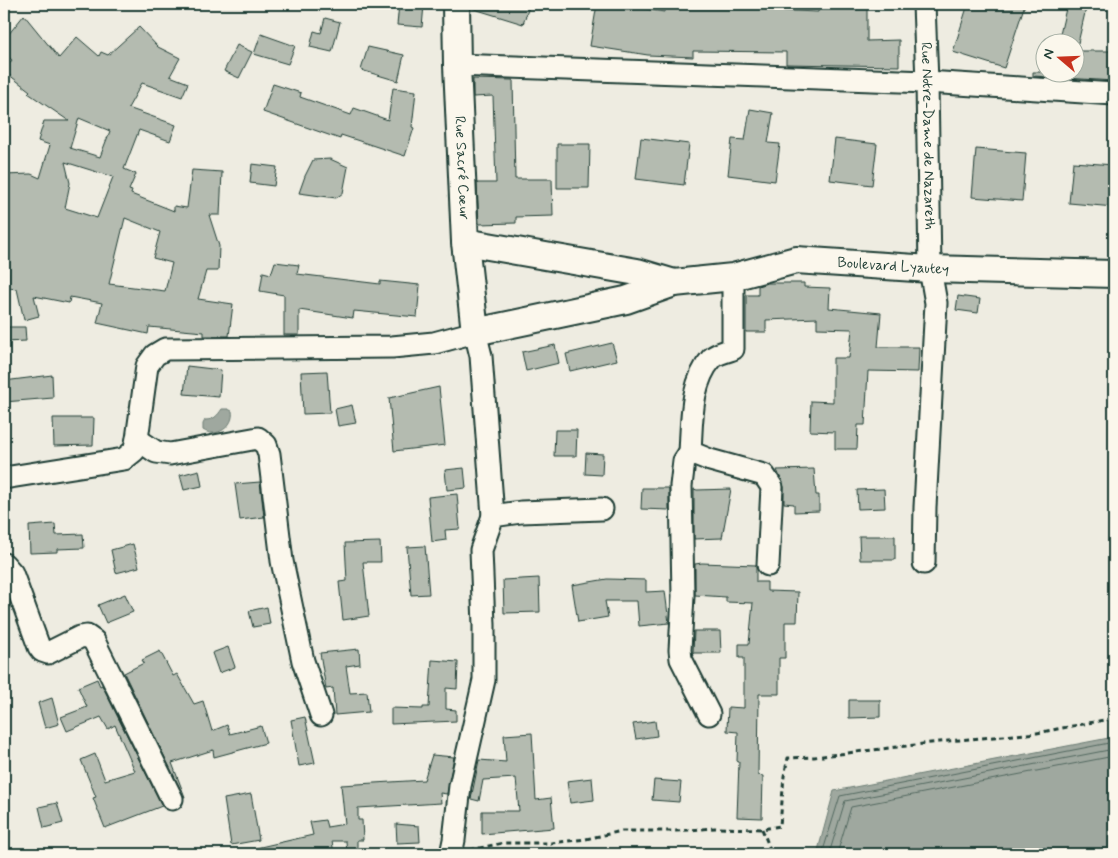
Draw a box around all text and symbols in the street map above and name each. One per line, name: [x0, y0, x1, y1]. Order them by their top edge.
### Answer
north arrow: [1036, 32, 1086, 82]
street label: Rue Notre-Dame de Nazareth: [915, 42, 939, 230]
text: N: [1039, 47, 1059, 61]
street label: Rue Sacré Cœur: [449, 115, 474, 220]
street label: Boulevard Lyautey: [837, 253, 949, 280]

